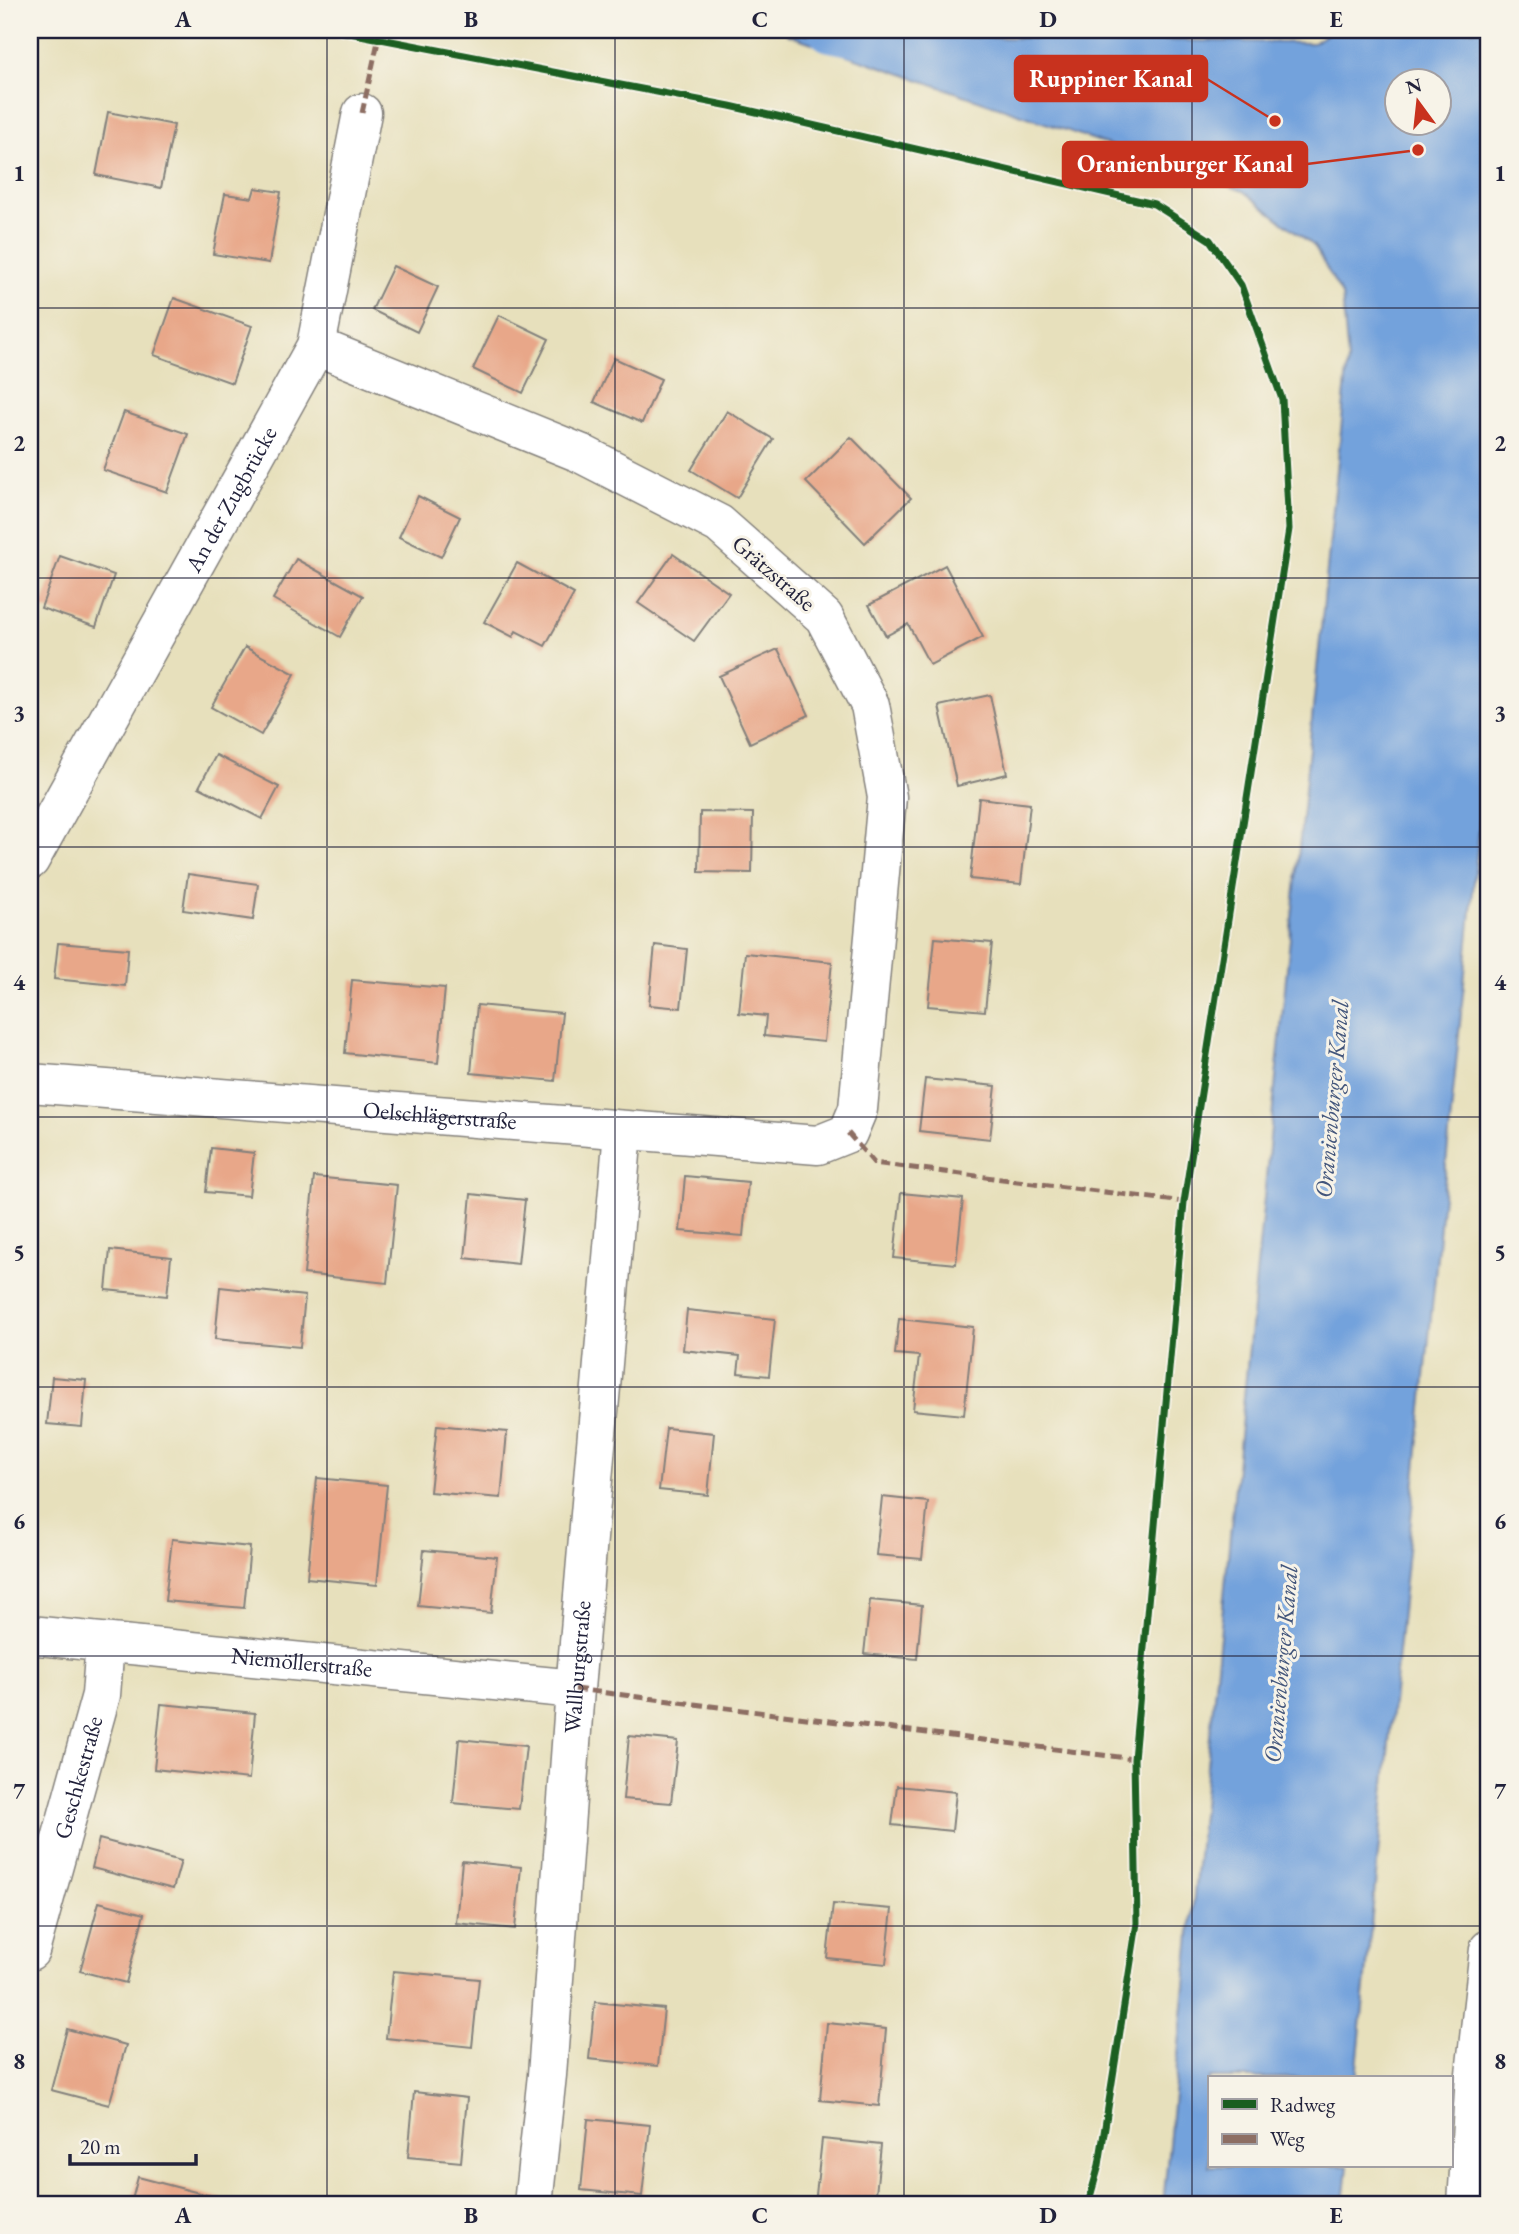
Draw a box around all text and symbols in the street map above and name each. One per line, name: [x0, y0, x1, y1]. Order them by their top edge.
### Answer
text: A: [174, 4, 192, 34]
text: B: [464, 4, 478, 34]
text: C: [752, 4, 768, 34]
text: D: [1039, 4, 1057, 34]
text: E: [1329, 4, 1343, 34]
callout: Ruppiner Kanal: [1015, 56, 1207, 101]
text: Ruppiner Kanal: [1029, 63, 1193, 94]
north arrow: [1382, 66, 1452, 136]
text: N: [1403, 72, 1425, 100]
callout: Oranienburger Kanal: [1063, 142, 1307, 187]
text: Oranienburger Kanal: [1077, 148, 1293, 180]
text: 1: [13, 158, 25, 188]
text: 1: [1494, 158, 1506, 188]
street label: An der Zugbrücke: [178, 421, 283, 578]
text: 2: [13, 428, 25, 458]
text: 2: [1494, 428, 1506, 458]
street label: Grätzstraße: [726, 528, 822, 618]
text: 3: [13, 698, 25, 728]
text: 3: [1494, 698, 1506, 728]
text: 4: [13, 967, 26, 997]
text: 4: [1494, 967, 1507, 997]
water label: Oranienburger Kanal: [1307, 998, 1356, 1199]
street label: Oelschlägerstraße: [362, 1094, 518, 1136]
text: 5: [13, 1237, 25, 1267]
text: 5: [1494, 1237, 1506, 1267]
text: 6: [13, 1506, 25, 1536]
text: 6: [1494, 1506, 1506, 1536]
water label: Oranienburger Kanal: [1256, 1563, 1305, 1764]
street label: Wallburgstraße: [557, 1599, 598, 1734]
street label: Niemöllerstraße: [230, 1640, 374, 1684]
street label: Geschkestraße: [47, 1713, 109, 1842]
text: 7: [13, 1776, 26, 1806]
text: 7: [1494, 1776, 1507, 1806]
text: 8: [13, 2046, 25, 2076]
text: 8: [1494, 2046, 1506, 2076]
legend: [1208, 2076, 1452, 2168]
text: Radweg: [1270, 2091, 1336, 2118]
scale bar: [70, 2122, 196, 2166]
text: Weg: [1270, 2125, 1305, 2152]
text: 20 m: [80, 2133, 121, 2160]
text: A: [174, 2200, 192, 2230]
text: B: [464, 2200, 478, 2230]
text: C: [752, 2200, 768, 2230]
text: D: [1039, 2200, 1057, 2230]
text: E: [1329, 2200, 1343, 2230]

